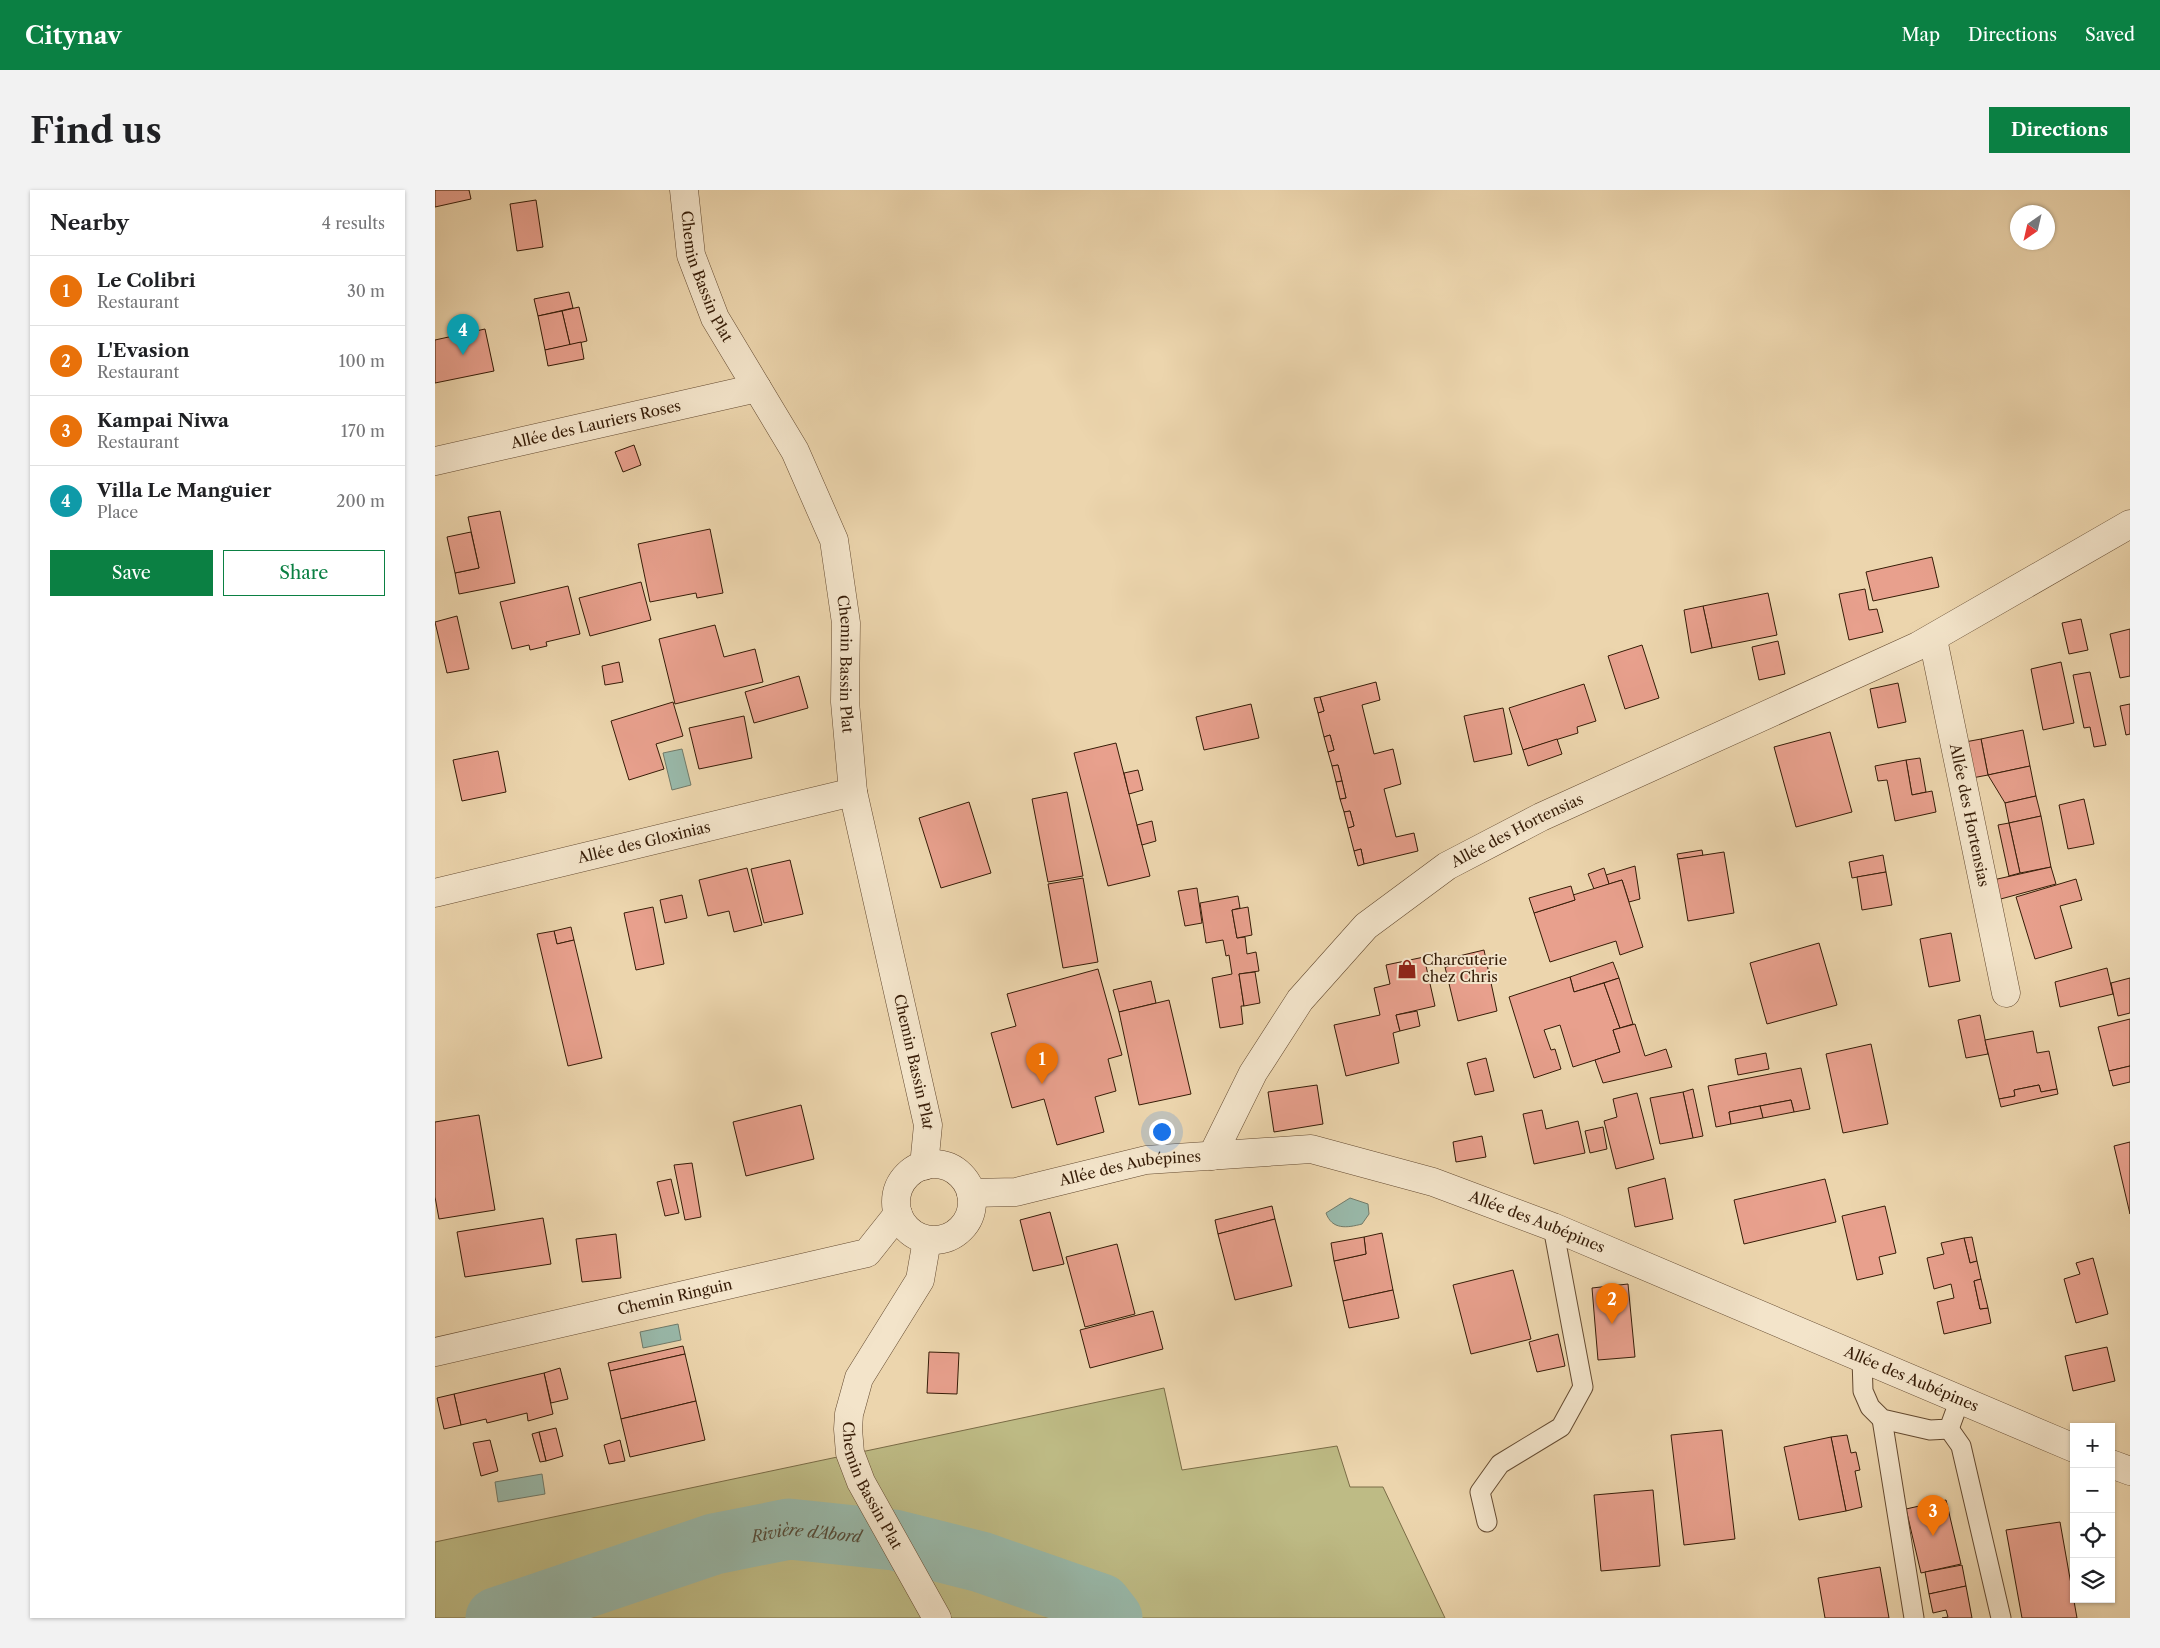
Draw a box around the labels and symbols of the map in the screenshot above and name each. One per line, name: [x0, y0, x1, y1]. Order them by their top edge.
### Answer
north arrow: [2010, 205, 2055, 250]
street label: Chemin Bassin Plat: [677, 210, 738, 346]
pin: 4: [447, 314, 479, 355]
street label: Allée des Lauriers Roses: [508, 396, 683, 453]
street label: Chemin Bassin Plat: [833, 594, 858, 735]
street label: Allée des Hortensias: [1946, 741, 1994, 888]
street label: Allée des Hortensias: [1447, 789, 1586, 872]
street label: Allée des Gloxinias: [575, 817, 712, 867]
place label: Charcuterie chez Chris: [1422, 950, 1507, 986]
shop icon: Charcuterie chez Chris: [1396, 958, 1418, 980]
street label: Chemin Bassin Plat: [890, 992, 938, 1131]
pin: 1: [1026, 1043, 1058, 1084]
your location: [1149, 1119, 1175, 1145]
street label: Allée des Aubépines: [1056, 1146, 1202, 1190]
street label: Allée des Aubépines: [1466, 1186, 1608, 1257]
street label: Chemin Ringuin: [615, 1274, 735, 1319]
pin: 2: [1596, 1283, 1628, 1324]
street label: Allée des Aubépines: [1841, 1341, 1982, 1415]
street label: Chemin Bassin Plat: [839, 1421, 907, 1553]
pin: 3: [1917, 1495, 1949, 1536]
water label: Rivière d'Abord: [747, 1519, 864, 1547]

